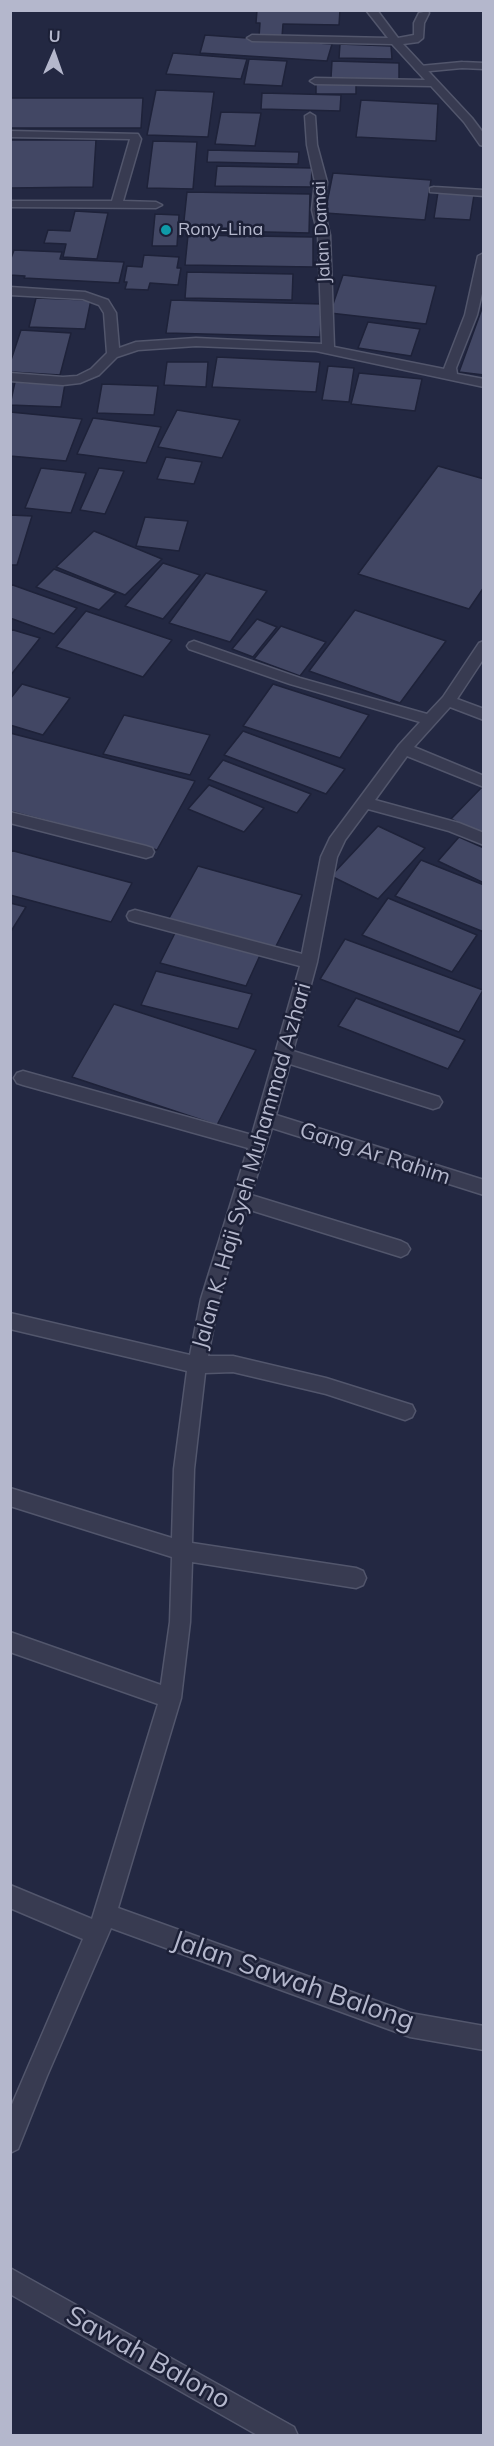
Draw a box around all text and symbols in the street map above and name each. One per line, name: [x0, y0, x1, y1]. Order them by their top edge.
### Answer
north arrow: [24, 24, 84, 84]
text: U: [48, 26, 61, 46]
street label: Jalan Damai: [309, 180, 335, 284]
place label: Rony-Lina: [178, 219, 263, 241]
marker: Rony-Lina: [159, 223, 173, 237]
street label: Jalan K. Haji Syeh Muhammad Azhari: [187, 980, 317, 1352]
street label: Gang Ar Rahim: [296, 1117, 454, 1191]
street label: Jalan Sawah Balong: [168, 1924, 418, 2038]
street label: Sawah Balono: [60, 2300, 236, 2416]

